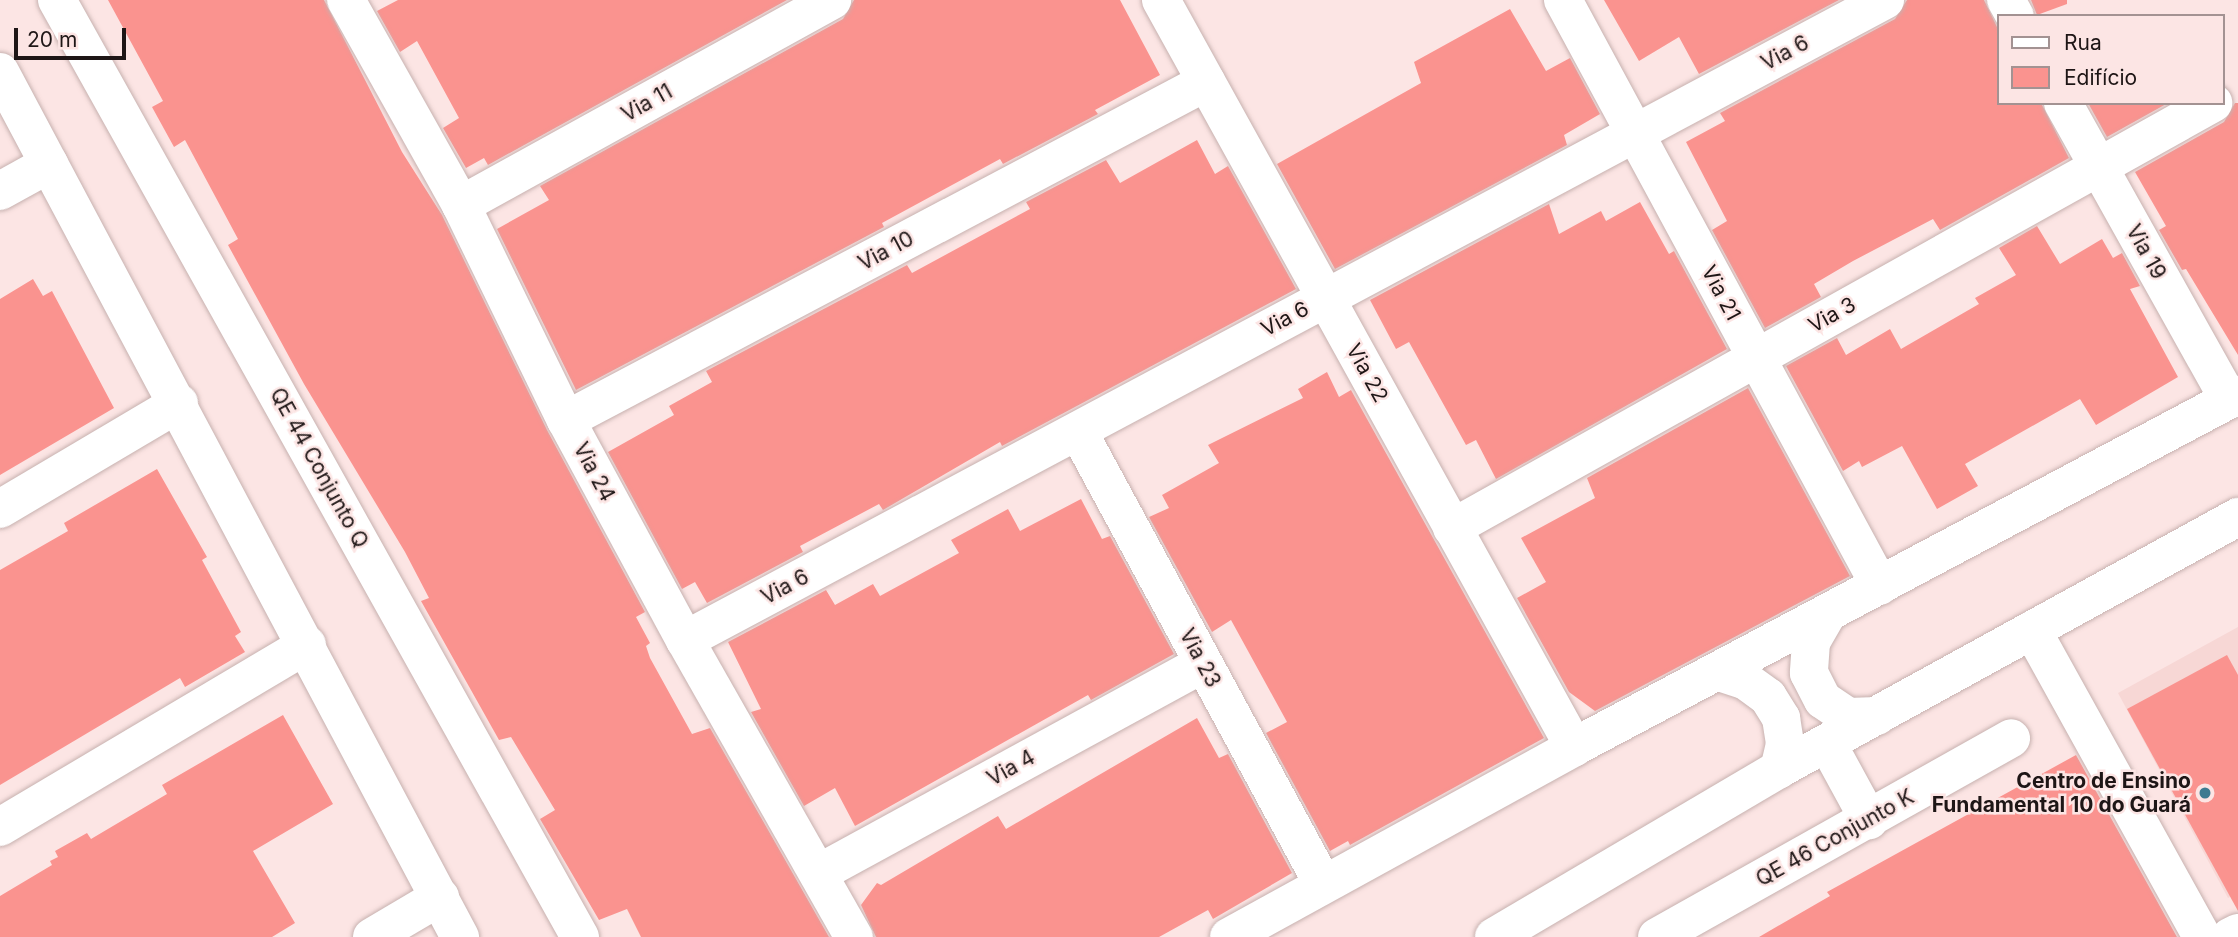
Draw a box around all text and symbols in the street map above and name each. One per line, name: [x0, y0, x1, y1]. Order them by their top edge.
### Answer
scale bar: [18, 14, 130, 58]
legend: [1996, 14, 2224, 105]
text: 20 m: [27, 27, 77, 52]
street label: Via 6: [1757, 30, 1813, 76]
text: Rua: [2064, 30, 2102, 55]
text: Edifício: [2064, 65, 2137, 90]
street label: Via 11: [617, 79, 677, 127]
street label: Via 19: [2121, 220, 2171, 284]
street label: Via 10: [854, 226, 918, 276]
street label: Via 21: [1696, 261, 1746, 325]
street label: Via 3: [1804, 292, 1860, 338]
street label: Via 6: [1257, 296, 1313, 342]
street label: Via 22: [1341, 339, 1393, 407]
street label: QE 44 Conjunto Q: [265, 384, 373, 552]
street label: Via 24: [568, 438, 620, 506]
street label: Via 6: [757, 564, 813, 610]
street label: Via 23: [1174, 624, 1226, 692]
street label: Via 4: [983, 745, 1039, 791]
place label: Centro de Ensino Fundamental 10 do Guará: [1932, 768, 2191, 818]
street label: QE 46 Conjunto K: [1752, 784, 1918, 892]
marker: Centro de Ensino Fundamental 10 do Guará: [2197, 785, 2213, 801]

